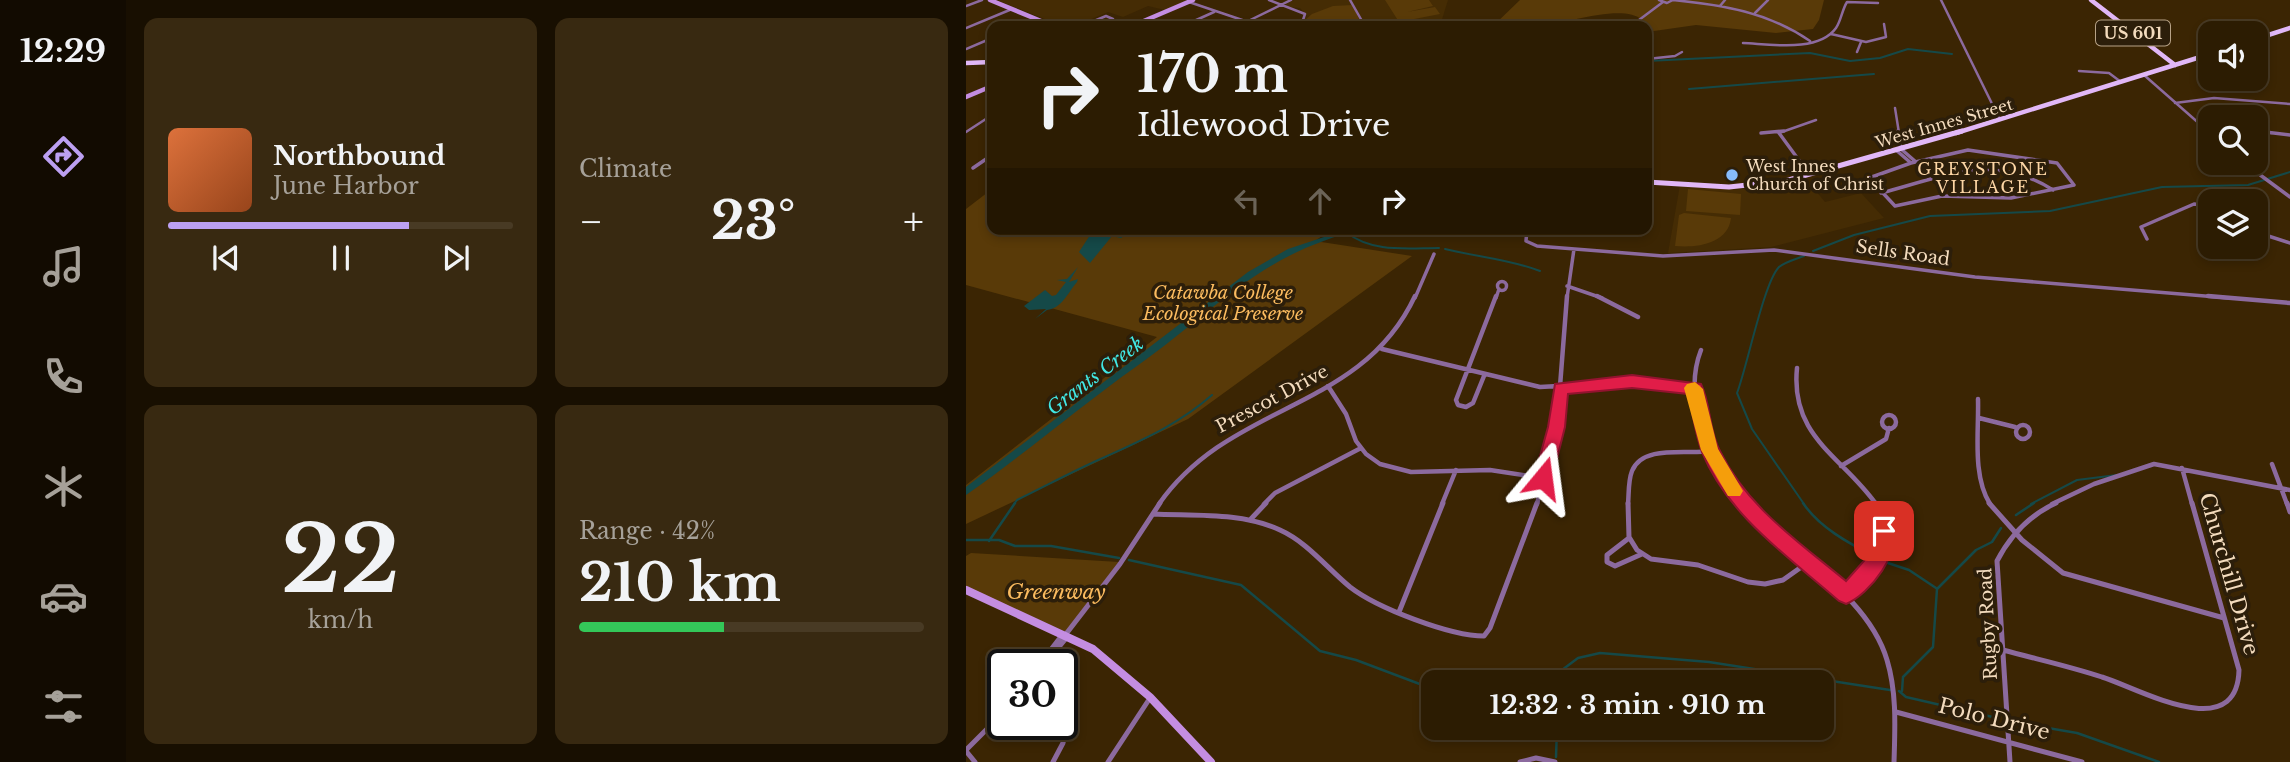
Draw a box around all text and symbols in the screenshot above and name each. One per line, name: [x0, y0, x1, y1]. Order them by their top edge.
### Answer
road number: US 601: [2096, 20, 2170, 46]
map controls: [2198, 21, 2268, 259]
button: sound: [2198, 21, 2268, 91]
text: 12:29: [20, 31, 106, 71]
text: 170 m: [1137, 44, 1288, 105]
icon: right: [1022, 49, 1113, 140]
street label: West Innes Street: [1872, 94, 2015, 153]
text: Idlewood Drive: [1137, 105, 1390, 145]
button: search: [2198, 105, 2268, 175]
icon: directions: [39, 132, 88, 181]
text: Northbound: [273, 140, 445, 172]
text: Climate: [579, 155, 672, 183]
place label: West Innes Church of Christ: [1745, 156, 1884, 194]
district label: GREYSTONE VILLAGE: [1917, 159, 2049, 197]
marker: West Innes Church of Christ: [1724, 167, 1740, 183]
text: June Harbor: [273, 172, 419, 200]
icon: left: [1228, 182, 1266, 220]
icon: ahead: [1301, 182, 1339, 220]
icon: right: [1374, 182, 1412, 220]
text: 23°: [711, 189, 795, 253]
button: layers: [2198, 189, 2268, 259]
text: −: [579, 198, 603, 245]
text: +: [903, 198, 924, 245]
street label: Sells Road: [1854, 236, 1952, 270]
icon: previous: [207, 239, 245, 277]
icon: pause: [322, 239, 360, 277]
icon: next: [437, 239, 475, 277]
icon: music: [39, 242, 88, 291]
park label: Catawba College Ecological Preserve: [1142, 282, 1303, 325]
water label: Grants Creek: [1042, 332, 1148, 420]
icon: phone: [39, 352, 88, 401]
street label: Prescot Drive: [1212, 360, 1332, 438]
position arrow: [1506, 441, 1580, 515]
icon: climate: [39, 462, 88, 511]
street label: Churchill Drive: [2193, 490, 2265, 658]
pin: [1854, 501, 1914, 561]
text: 22: [281, 504, 400, 617]
icon: arrive: [1865, 512, 1903, 550]
text: Range · 42%: [579, 517, 715, 545]
text: 210 km: [579, 551, 781, 615]
street label: Rugby Road: [1974, 567, 2002, 681]
icon: car: [39, 572, 88, 621]
park label: Greenway: [1007, 579, 1106, 605]
text: km/h: [308, 606, 373, 634]
speed limit sign: 30: [987, 649, 1078, 740]
icon: filters: [39, 682, 88, 731]
text: 12:32 · 3 min · 910 m: [1489, 689, 1766, 721]
street label: Polo Drive: [1935, 693, 2053, 745]

